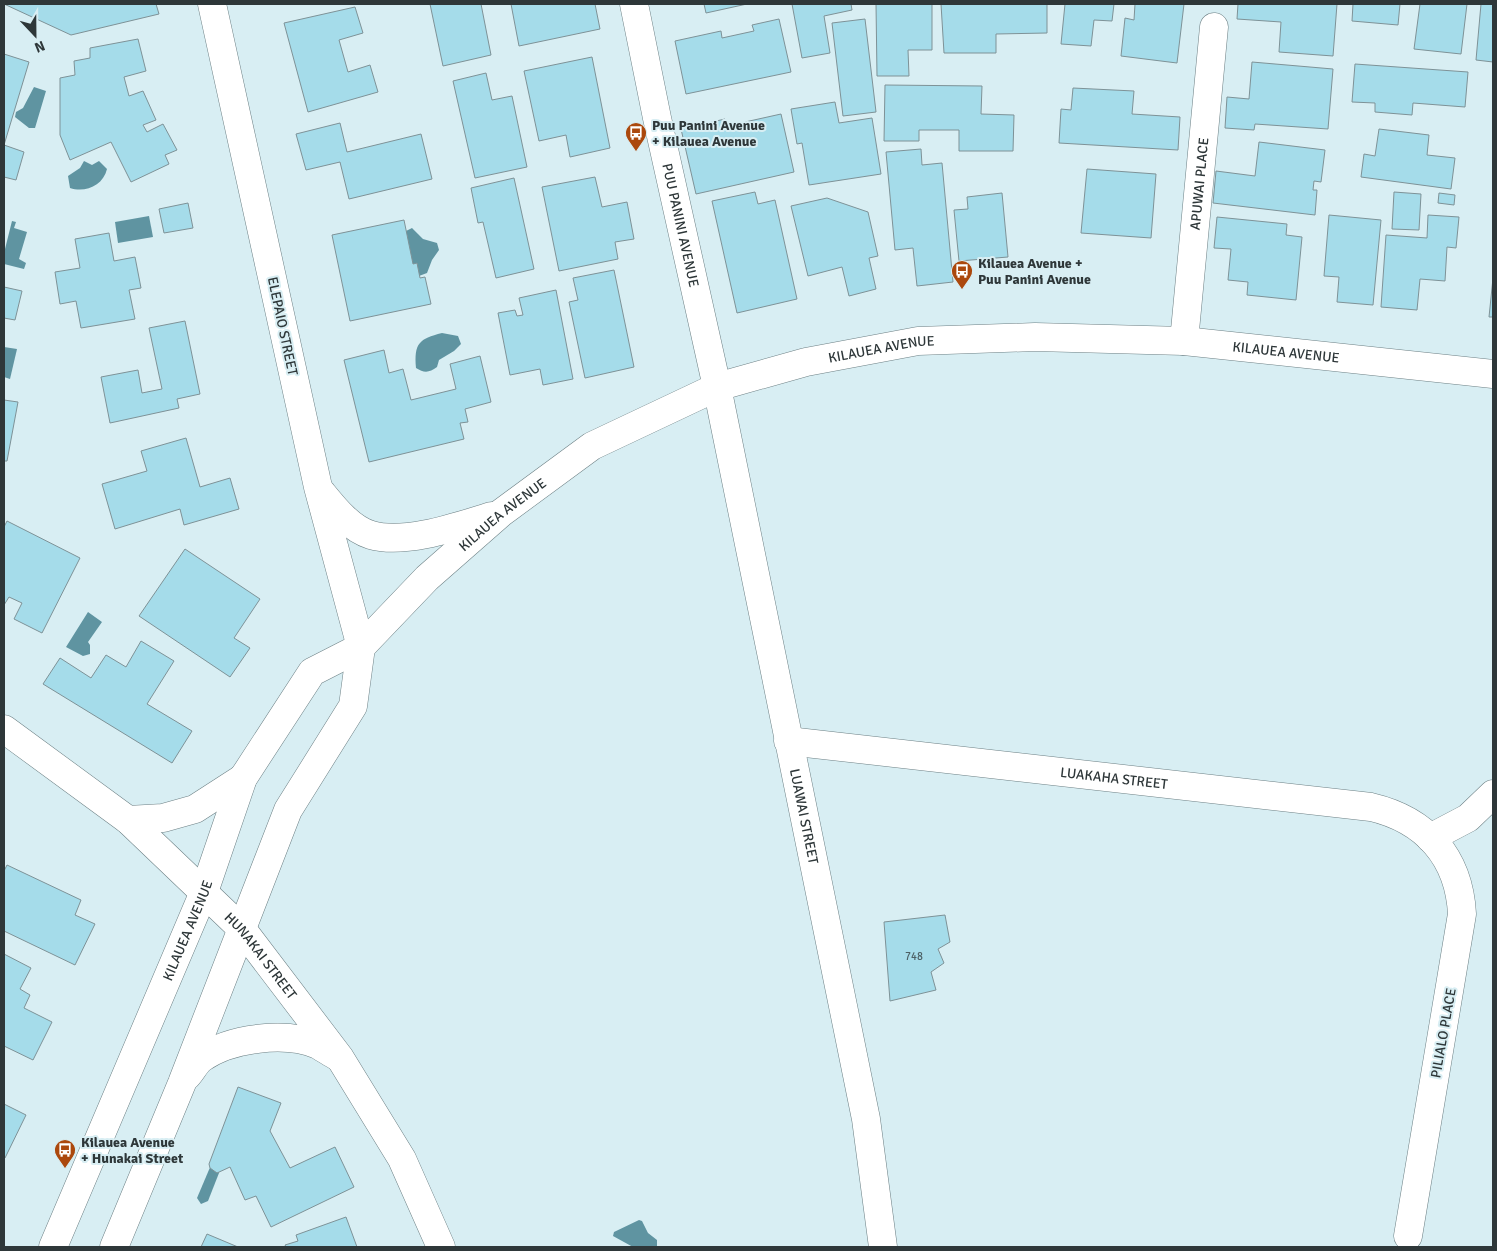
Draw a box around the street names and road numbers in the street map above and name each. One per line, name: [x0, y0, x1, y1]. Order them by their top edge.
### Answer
street label: APUWAI PLACE: [1187, 137, 1212, 231]
street label: PUU PANINI AVENUE: [658, 162, 702, 289]
street label: ELEPAIO STREET: [264, 275, 301, 377]
street label: KILAUEA AVENUE: [827, 332, 935, 367]
street label: KILAUEA AVENUE: [1231, 338, 1340, 367]
street label: KILAUEA AVENUE: [456, 474, 550, 555]
street label: LUAKAHA STREET: [1059, 764, 1169, 793]
street label: LUAWAI STREET: [786, 767, 822, 866]
street label: KILAUEA AVENUE: [159, 878, 216, 983]
street label: HUNAKAI STREET: [221, 909, 300, 1003]
street label: PILIALO PLACE: [1427, 987, 1460, 1079]

